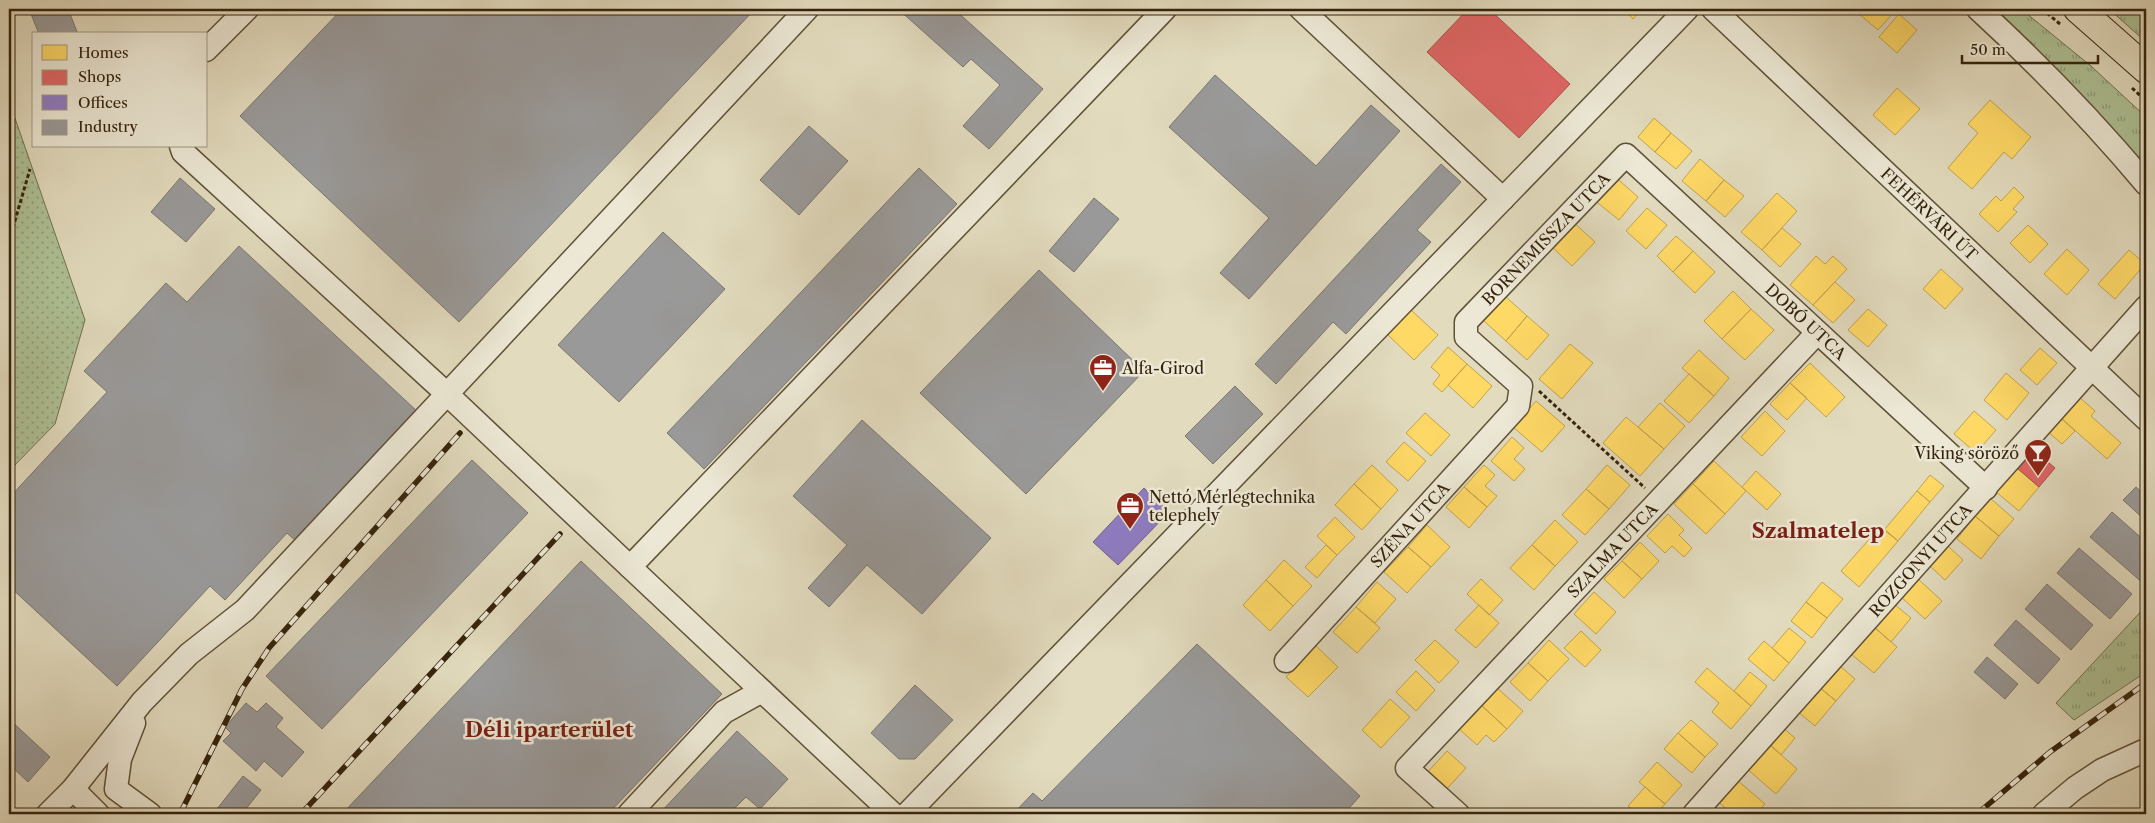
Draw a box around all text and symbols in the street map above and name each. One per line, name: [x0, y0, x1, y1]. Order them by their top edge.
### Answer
legend: [32, 32, 208, 148]
scale bar: [1962, 32, 2099, 64]
text: 50 m: [1970, 40, 2006, 59]
text: Homes: [78, 43, 129, 62]
text: Shops: [78, 67, 121, 86]
text: Offices: [78, 93, 128, 112]
text: Industry: [78, 117, 138, 136]
street label: FEHÉRVÁRI ÚT: [1877, 163, 1982, 264]
street label: BORNEMISSZA UTCA: [1478, 167, 1615, 309]
street label: DOBÓ UTCA: [1761, 279, 1852, 365]
office icon: Alfa-Girod: [1088, 353, 1118, 392]
place label: Alfa-Girod: [1121, 358, 1204, 378]
bar icon: Viking söröző: [2023, 438, 2053, 477]
place label: Viking söröző: [1914, 443, 2019, 463]
street label: SZÉNA UTCA: [1366, 477, 1455, 572]
place label: Nettó Mérlegtechnika telephely: [1149, 487, 1316, 525]
office icon: Nettó Mérlegtechnika telephely: [1115, 491, 1145, 530]
street label: SZALMA UTCA: [1563, 498, 1663, 602]
street label: ROZGONYI UTCA: [1865, 499, 1977, 621]
district label: Szalmatelep: [1752, 518, 1884, 543]
district label: Déli iparterület: [465, 717, 634, 742]

